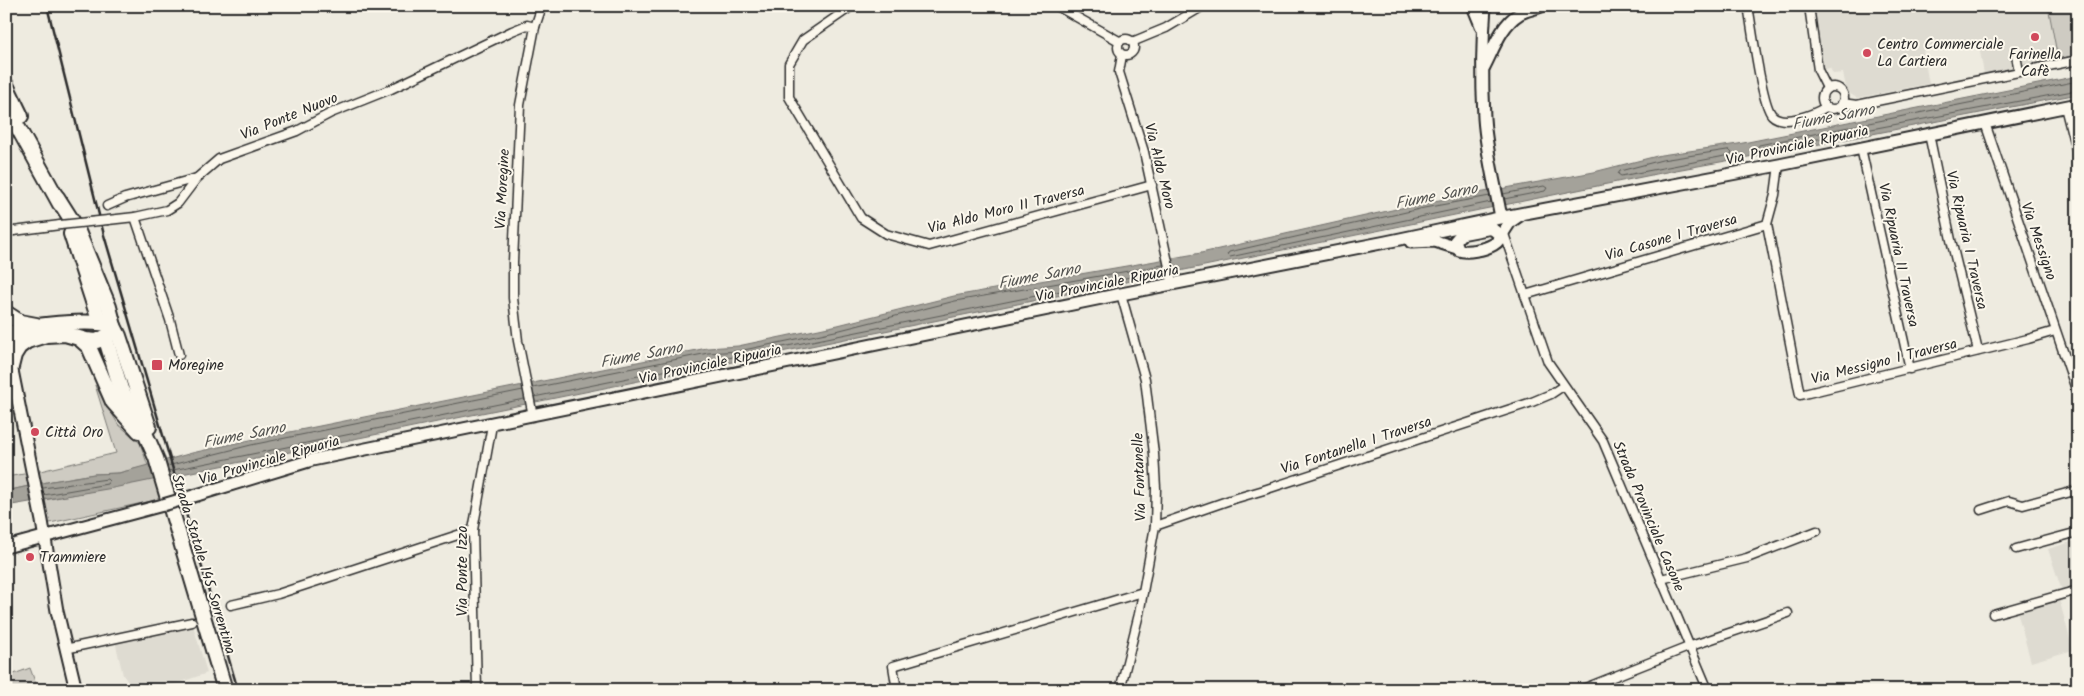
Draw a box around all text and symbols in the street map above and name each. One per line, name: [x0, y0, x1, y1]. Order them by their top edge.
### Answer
marker: Farinella Cafè: [2029, 31, 2041, 43]
place label: Centro Commerciale La Cartiera: [1877, 33, 2004, 74]
place label: Farinella Cafè: [2009, 43, 2061, 84]
marker: Centro Commerciale La Cartiera: [1861, 47, 1873, 59]
street label: Via Ponte Nuovo: [237, 86, 342, 147]
water label: Fiume Sarno: [1790, 97, 1878, 138]
street label: Via Provinciale Ripuaria: [1724, 119, 1871, 173]
street label: Via Aldo Moro: [1137, 121, 1181, 212]
street label: Via Moregine: [489, 148, 517, 230]
street label: Via Ripuaria I Traversa: [1938, 168, 1994, 312]
water label: Fiume Sarno: [1393, 176, 1481, 217]
street label: Via Aldo Moro II Traversa: [925, 179, 1087, 241]
street label: Via Ripuaria II Traversa: [1871, 181, 1925, 329]
street label: Via Messigno: [2013, 199, 2063, 284]
street label: Via Casone I Traversa: [1602, 208, 1740, 268]
water label: Fiume Sarno: [996, 256, 1084, 297]
street label: Via Provinciale Ripuaria: [1034, 258, 1181, 310]
street label: Via Messigno I Traversa: [1809, 332, 1960, 392]
water label: Fiume Sarno: [598, 335, 686, 376]
street label: Via Provinciale Ripuaria: [637, 338, 784, 392]
place label: Moregine: [168, 354, 224, 378]
marker: Moregine: [150, 358, 164, 372]
street label: Via Fontanella I Traversa: [1278, 410, 1435, 482]
water label: Fiume Sarno: [201, 415, 289, 456]
place label: Città Oro: [45, 421, 103, 445]
marker: Città Oro: [29, 426, 41, 438]
street label: Via Provinciale Ripuaria: [196, 429, 342, 493]
street label: Via Fontanelle: [1126, 432, 1154, 522]
street label: Strada Provinciale Casone: [1605, 437, 1691, 596]
street label: Strada Statale 145 Sorrentina: [164, 471, 242, 657]
street label: Via Ponte Izzo: [451, 525, 475, 616]
place label: Trammiere: [40, 546, 106, 570]
marker: Trammiere: [24, 551, 36, 563]

